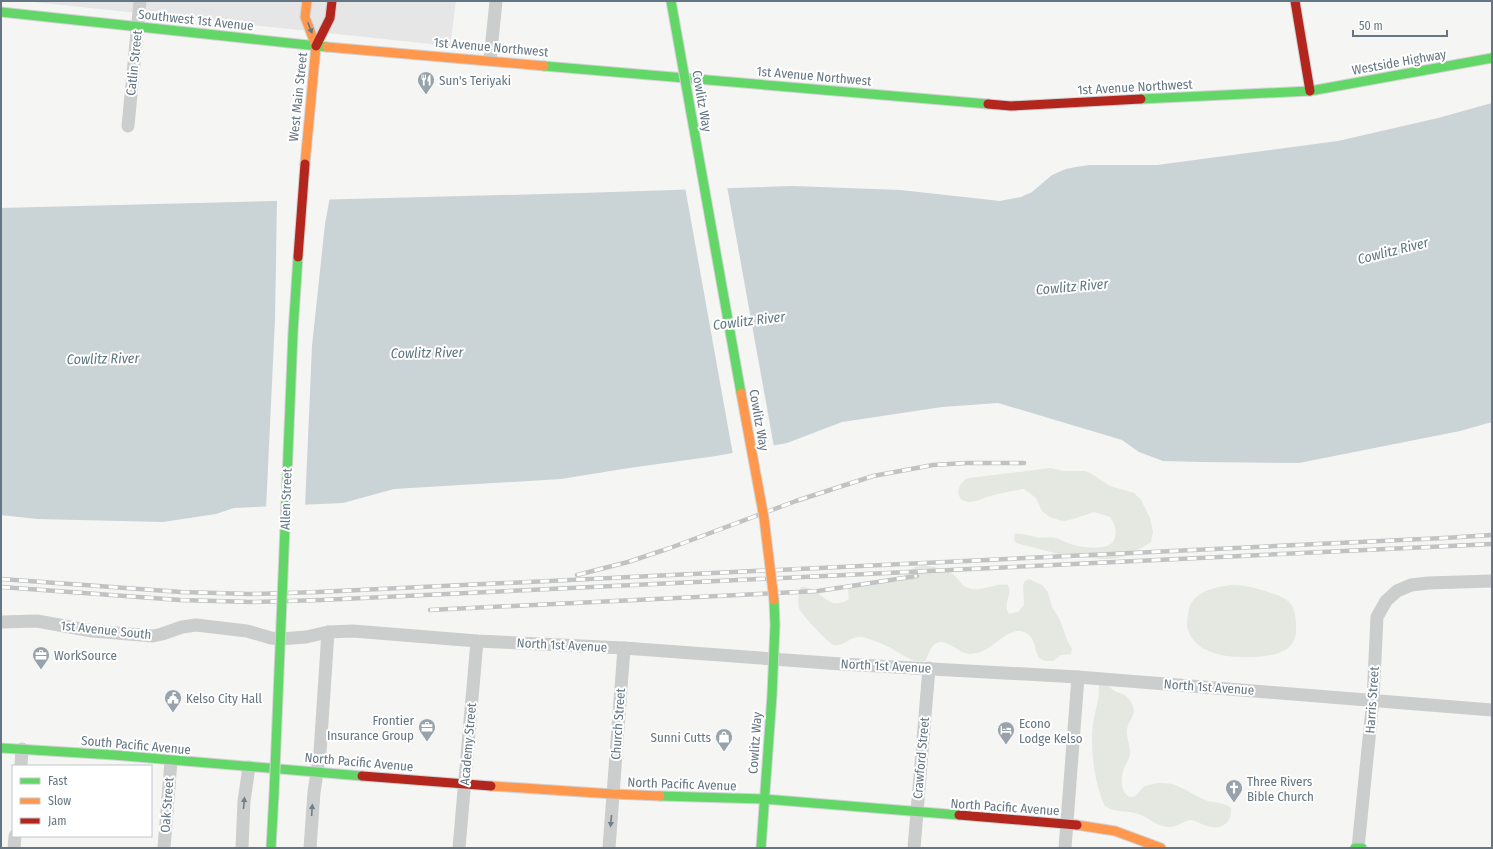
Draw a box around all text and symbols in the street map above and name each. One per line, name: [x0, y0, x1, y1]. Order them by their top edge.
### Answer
street label: Southwest 1st Avenue: [138, 6, 254, 34]
scale bar: [1353, 12, 1447, 38]
text: 50 m: [1359, 19, 1383, 33]
one-way arrow: [307, 23, 313, 35]
street label: Catlin Street: [123, 29, 145, 96]
street label: 1st Avenue Northwest: [433, 35, 550, 60]
street label: Westside Highway: [1351, 46, 1448, 78]
street label: West Main Street: [286, 51, 310, 142]
street label: 1st Avenue Northwest: [756, 64, 873, 89]
street label: Cowlitz Way: [689, 69, 715, 133]
restaurant icon: Sun's Teriyaki: [416, 70, 436, 95]
place label: Sun's Teriyaki: [439, 73, 511, 88]
street label: 1st Avenue Northwest: [1077, 76, 1194, 98]
water label: Cowlitz River: [1356, 234, 1431, 268]
water label: Cowlitz River: [1035, 275, 1110, 299]
water label: Cowlitz River: [712, 308, 787, 334]
water label: Cowlitz River: [391, 344, 465, 362]
water label: Cowlitz River: [67, 350, 141, 368]
street label: Cowlitz Way: [746, 388, 772, 452]
street label: Allen Street: [277, 467, 295, 530]
street label: 1st Avenue South: [60, 618, 152, 642]
street label: North 1st Avenue: [516, 635, 608, 655]
office icon: WorkSource: [31, 645, 51, 670]
place label: WorkSource: [54, 648, 117, 663]
street label: North 1st Avenue: [840, 656, 932, 676]
street label: Harris Street: [1362, 665, 1382, 734]
street label: North 1st Avenue: [1163, 676, 1255, 698]
street label: Church Street: [608, 687, 628, 760]
public building icon: Kelso City Hall: [163, 688, 183, 713]
place label: Kelso City Hall: [186, 691, 262, 706]
street label: Academy Street: [457, 701, 479, 786]
street label: Cowlitz Way: [745, 711, 765, 775]
place label: Frontier Insurance Group: [327, 713, 414, 743]
street label: Crawford Street: [910, 716, 932, 800]
place label: Econo Lodge Kelso: [1019, 716, 1083, 746]
office icon: Frontier Insurance Group: [417, 717, 437, 742]
hotel icon: Econo Lodge Kelso: [996, 720, 1016, 745]
shop icon: Sunni Cutts: [714, 727, 734, 752]
place label: Sunni Cutts: [650, 730, 711, 745]
street label: South Pacific Avenue: [81, 733, 191, 757]
street label: North Pacific Avenue: [304, 750, 414, 774]
legend: [12, 765, 152, 837]
text: Fast: [48, 774, 67, 788]
place label: Three Rivers Bible Church: [1247, 774, 1314, 804]
street label: North Pacific Avenue: [627, 775, 737, 793]
street label: Oak Street: [158, 776, 176, 833]
church icon: Three Rivers Bible Church: [1224, 778, 1244, 803]
text: Slow: [48, 794, 71, 808]
street label: North Pacific Avenue: [950, 796, 1060, 818]
one-way arrow: [241, 797, 248, 810]
one-way arrow: [309, 804, 316, 816]
text: Jam: [48, 814, 66, 828]
one-way arrow: [608, 815, 615, 827]

